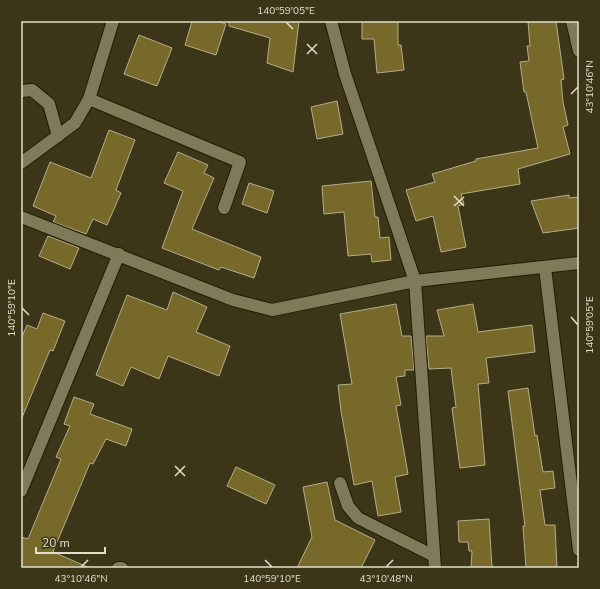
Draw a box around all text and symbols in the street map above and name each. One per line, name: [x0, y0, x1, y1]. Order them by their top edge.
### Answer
text: 140°59'05"E: [257, 4, 315, 18]
text: 43°10'46"N: [583, 60, 597, 114]
text: 140°59'10"E: [5, 279, 19, 337]
text: 140°59'05"E: [583, 296, 597, 354]
scale bar: [36, 529, 105, 555]
text: 20 m: [42, 535, 70, 551]
text: 43°10'46"N: [54, 572, 108, 586]
text: 140°59'10"E: [243, 572, 301, 586]
text: 43°10'48"N: [359, 572, 413, 586]

